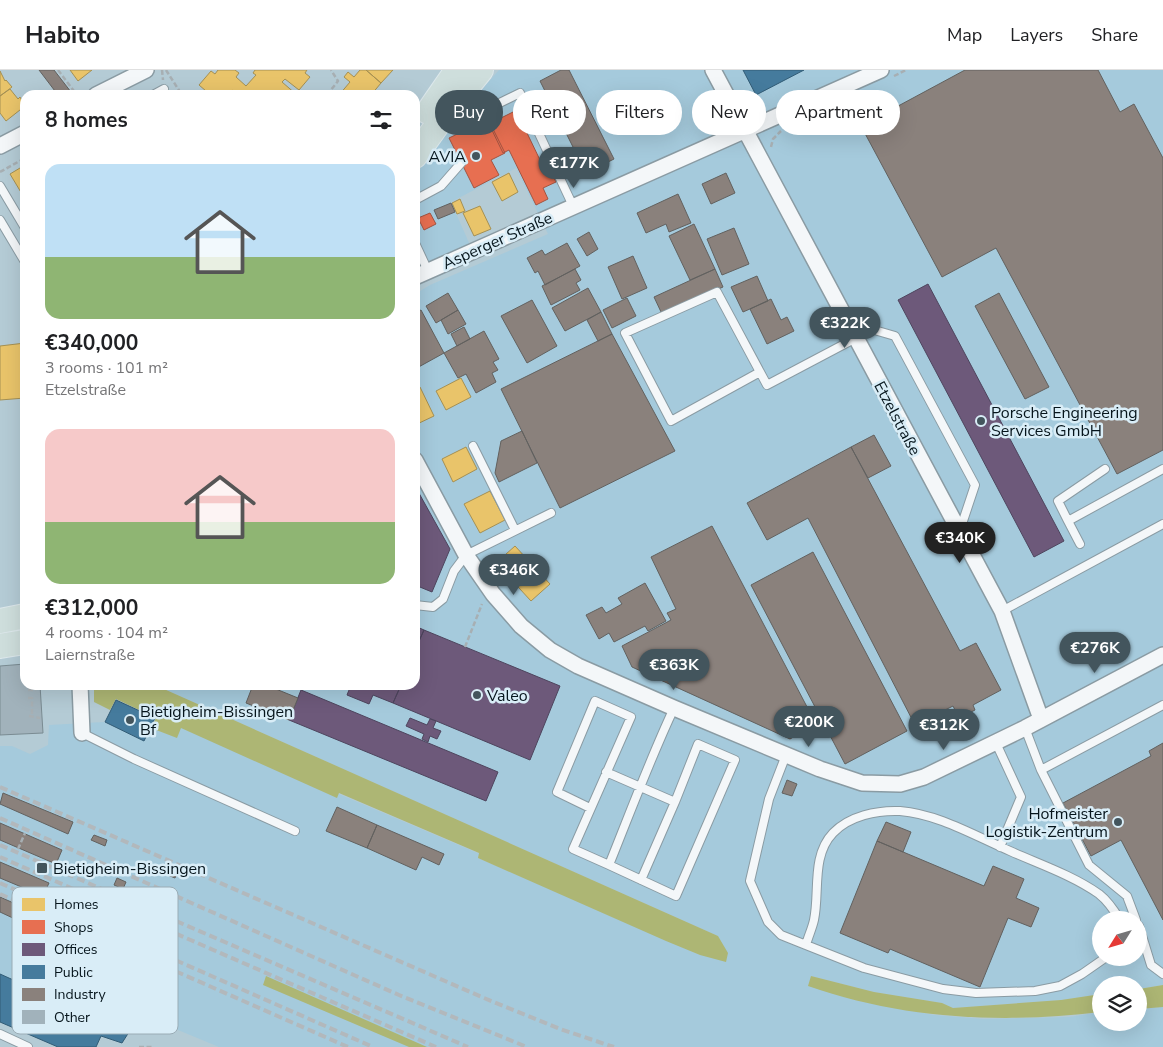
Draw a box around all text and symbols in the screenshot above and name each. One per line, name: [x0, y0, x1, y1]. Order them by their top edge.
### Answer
text: Habito: [25, 19, 100, 51]
text: Map: [947, 23, 982, 47]
text: Layers: [1010, 23, 1063, 47]
text: Share: [1091, 23, 1138, 47]
chip: Buy: [435, 90, 503, 135]
chip: Rent: [513, 90, 586, 135]
chip: Filters: [596, 90, 682, 135]
chip: New: [692, 90, 766, 135]
chip: Apartment: [776, 90, 900, 135]
text: 8 homes: [45, 106, 128, 134]
icon: filters: [367, 106, 395, 134]
place label: AVIA: [428, 146, 466, 168]
pin: €177K: [539, 146, 609, 189]
marker: AVIA: [470, 150, 482, 162]
text: €177K: [549, 152, 599, 174]
icon: home: [175, 197, 265, 287]
street label: Asperger Straße: [439, 207, 556, 275]
pin: €322K: [810, 306, 880, 349]
text: €322K: [820, 312, 870, 334]
text: €340,000: [45, 329, 138, 357]
text: 3 rooms · 101 m²: [45, 357, 168, 379]
street label: Etzelstraße: [868, 378, 926, 459]
text: Etzelstraße: [45, 379, 126, 401]
place label: Porsche Engineering Services GmbH: [991, 402, 1138, 442]
marker: Porsche Engineering Services GmbH: [975, 415, 987, 427]
icon: home: [175, 462, 265, 552]
pin: €340K: [925, 522, 995, 564]
text: €340K: [935, 527, 985, 549]
pin: €346K: [479, 554, 549, 596]
text: €346K: [489, 559, 539, 581]
text: €312,000: [45, 594, 138, 622]
text: 4 rooms · 104 m²: [45, 622, 168, 644]
pin: €276K: [1060, 632, 1130, 674]
text: €276K: [1070, 637, 1120, 659]
text: Laiernstraße: [45, 644, 135, 666]
pin: €363K: [639, 648, 709, 691]
text: €363K: [649, 654, 699, 676]
place label: Valeo: [486, 685, 528, 707]
marker: Valeo: [471, 689, 483, 701]
place label: Bietigheim-Bissingen Bf: [140, 701, 293, 741]
pin: €200K: [774, 706, 844, 748]
pin: €312K: [909, 708, 979, 751]
text: €200K: [784, 711, 834, 733]
marker: Bietigheim-Bissingen Bf: [124, 714, 136, 726]
text: €312K: [919, 714, 969, 736]
place label: Hofmeister Logistik-Zentrum: [985, 803, 1108, 843]
marker: Hofmeister Logistik-Zentrum: [1112, 816, 1124, 828]
place label: Bietigheim-Bissingen: [53, 858, 206, 880]
marker: Bietigheim-Bissingen: [35, 861, 49, 875]
legend: [12, 887, 178, 1034]
text: Homes: [54, 895, 99, 914]
north arrow: [1092, 911, 1148, 966]
map controls: [1092, 911, 1147, 1031]
text: Shops: [54, 918, 94, 937]
text: Offices: [54, 940, 98, 959]
text: Public: [54, 963, 93, 982]
button: layers: [1092, 976, 1147, 1031]
text: Industry: [54, 985, 107, 1004]
text: Other: [54, 1008, 90, 1027]

